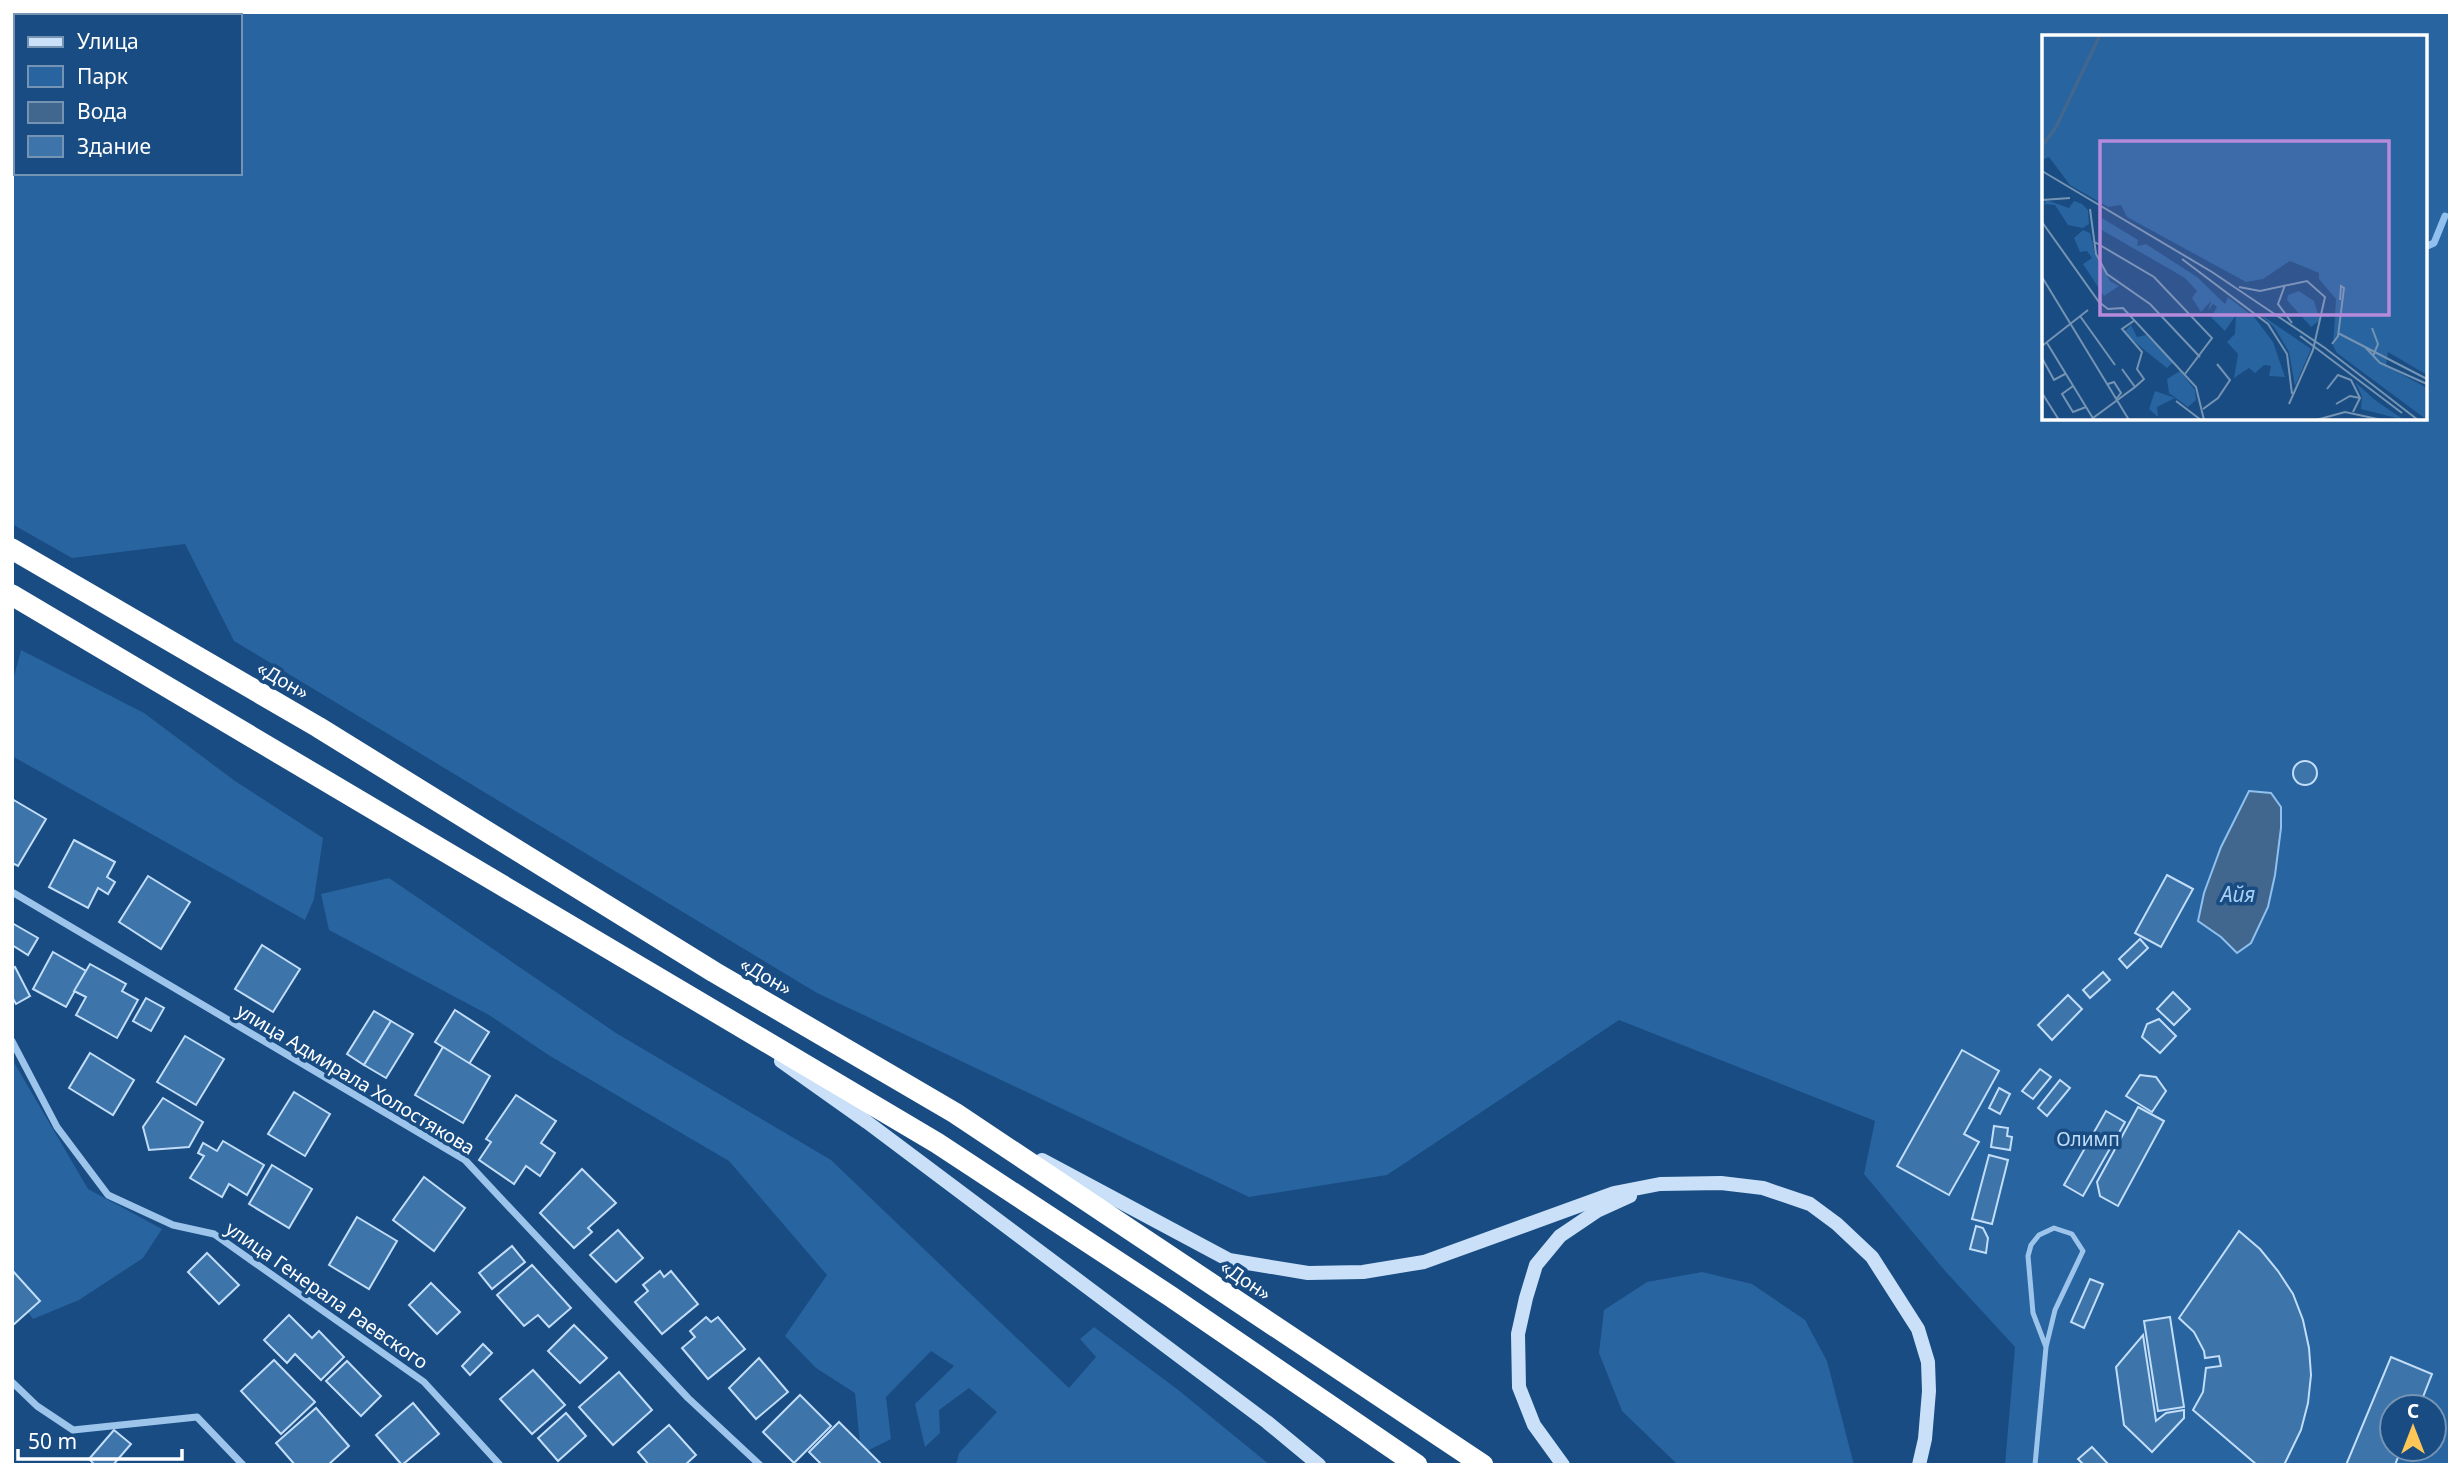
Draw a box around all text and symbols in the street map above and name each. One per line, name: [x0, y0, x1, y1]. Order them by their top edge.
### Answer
legend: [14, 14, 242, 175]
text: Улица: [77, 27, 139, 55]
inset map: [2042, 35, 2427, 420]
text: Парк: [77, 62, 128, 90]
text: Вода: [77, 97, 127, 125]
text: Здание: [77, 132, 151, 160]
street label: «Дон»: [252, 655, 314, 705]
water label: Айя: [2219, 880, 2255, 908]
street label: «Дон»: [735, 951, 797, 1001]
street label: улица Адмирала Холостякова: [232, 997, 480, 1161]
park label: Олимп: [2056, 1126, 2120, 1152]
street label: улица Генерала Раевского: [221, 1215, 433, 1375]
street label: «Дон»: [1215, 1254, 1277, 1306]
north arrow: [2378, 1393, 2448, 1463]
text: С: [2407, 1398, 2419, 1424]
scale bar: [18, 1418, 182, 1462]
text: 50 m: [28, 1427, 77, 1455]

